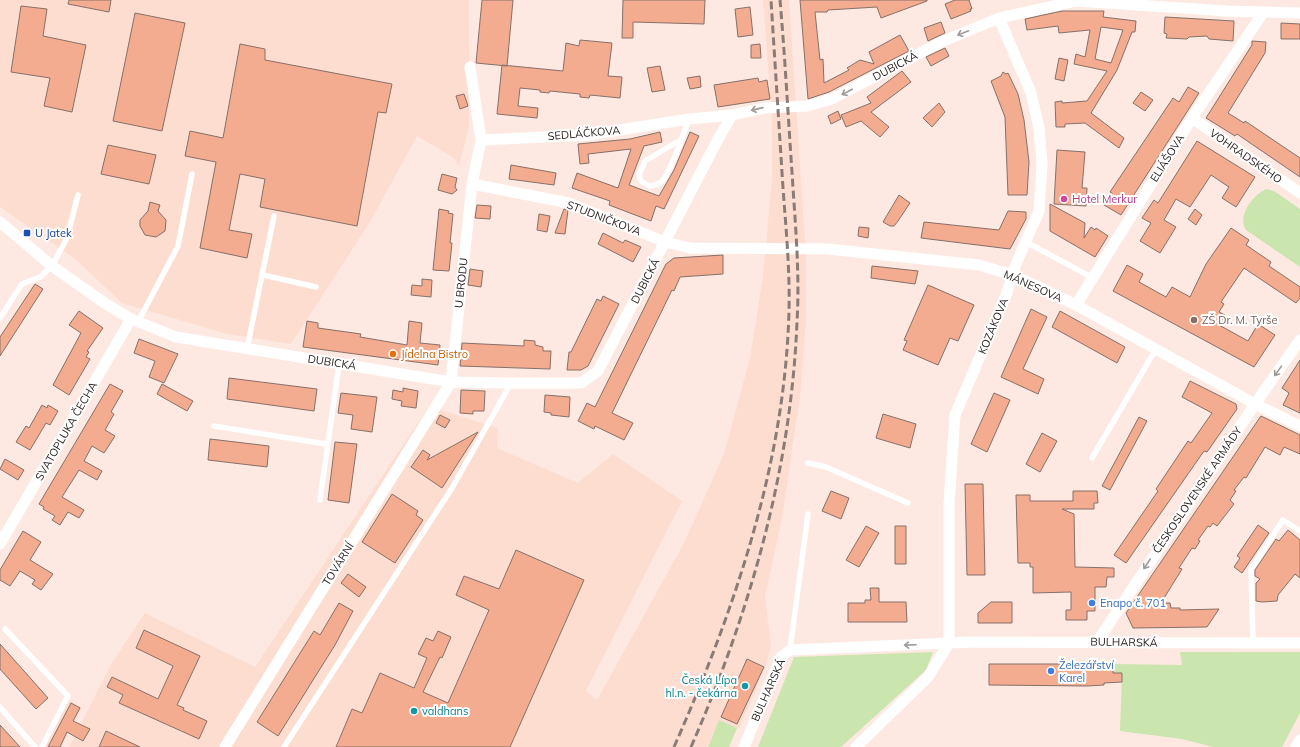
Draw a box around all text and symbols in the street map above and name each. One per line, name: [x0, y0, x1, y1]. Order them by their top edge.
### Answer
one-way arrow: [957, 30, 969, 37]
street label: DUBICKÁ: [870, 48, 920, 84]
one-way arrow: [841, 88, 853, 96]
one-way arrow: [751, 106, 764, 114]
street label: SEDLÁČKOVA: [547, 123, 621, 143]
street label: VOHRADSKÉHO: [1207, 126, 1285, 186]
street label: ELIÁŠOVA: [1147, 132, 1187, 184]
place label: Hotel Merkur: [1072, 192, 1137, 206]
marker: Hotel Merkur: [1059, 194, 1069, 204]
street label: STUDNIČKOVA: [565, 197, 643, 239]
place label: U Jatek: [35, 226, 72, 240]
marker: U Jatek: [22, 228, 32, 238]
street label: DUBICKÁ: [628, 256, 662, 306]
street label: U BRODU: [451, 257, 471, 309]
street label: MÁNESOVA: [1002, 267, 1064, 305]
street label: KOZÁKOVA: [975, 296, 1011, 356]
place label: ZŠ Dr. M. Tyrše: [1202, 313, 1278, 327]
marker: ZŠ Dr. M. Tyrše: [1189, 315, 1199, 325]
place label: Jídelna Bistro: [401, 347, 468, 361]
marker: Jídelna Bistro: [388, 349, 398, 359]
street label: DUBICKÁ: [307, 351, 357, 373]
one-way arrow: [1273, 366, 1282, 377]
street label: SVATOPLUKA ČECHA: [32, 379, 100, 483]
street label: ČESKOSLOVENSKÉ ARMÁDY: [1149, 424, 1245, 556]
street label: TOVÁRNÍ: [319, 539, 357, 588]
one-way arrow: [1143, 558, 1151, 569]
place label: Enapo č. 701: [1100, 596, 1166, 610]
marker: Enapo č. 701: [1087, 598, 1097, 608]
street label: BULHARSKÁ: [1090, 634, 1158, 650]
one-way arrow: [904, 641, 917, 648]
street label: BULHARSKÁ: [748, 656, 788, 724]
place label: Železářství Karel: [1059, 658, 1115, 685]
marker: Železářství Karel: [1046, 666, 1056, 676]
place label: Česká Lípa hl.n. - čekárna: [665, 673, 737, 700]
marker: Česká Lípa hl.n. - čekárna: [740, 681, 750, 691]
place label: valdhans: [422, 704, 469, 718]
marker: valdhans: [409, 706, 419, 716]

